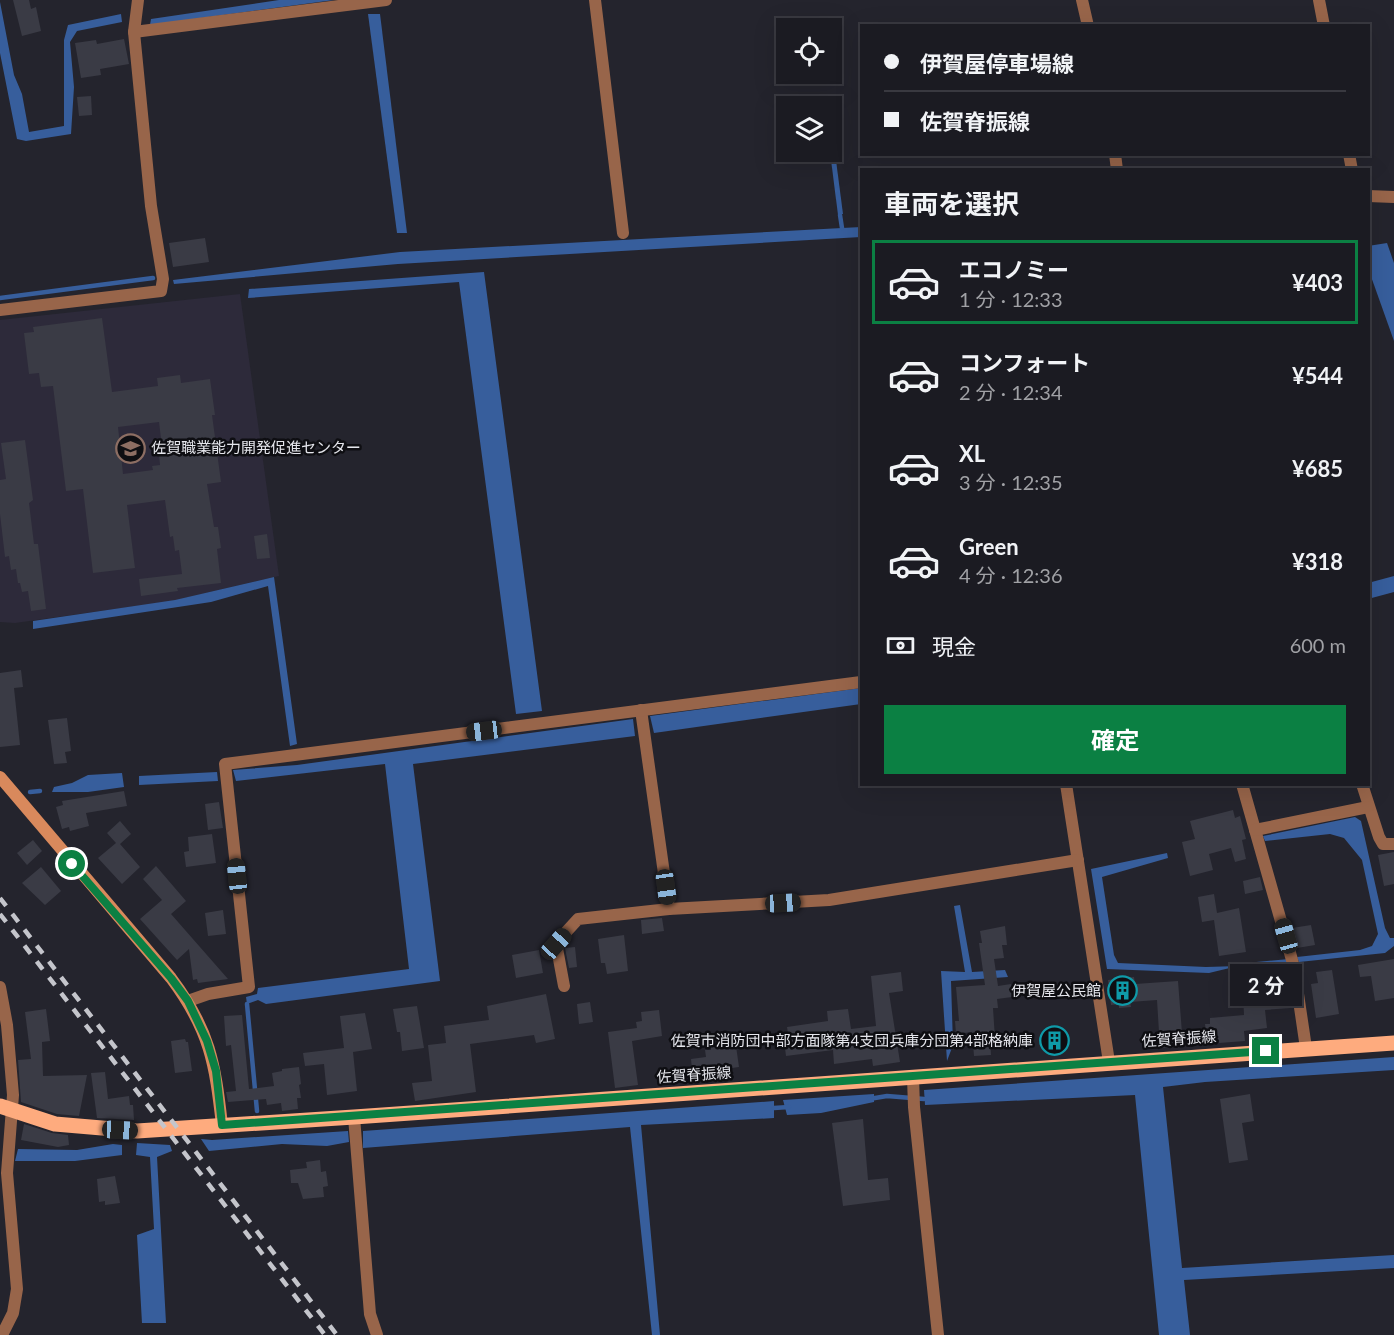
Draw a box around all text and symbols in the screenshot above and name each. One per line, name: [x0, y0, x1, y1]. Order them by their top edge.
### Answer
map controls: [776, 18, 842, 162]
button: locate: [776, 18, 842, 84]
text: 伊賀屋停車場線: [920, 50, 1074, 77]
button: layers: [776, 96, 842, 162]
text: 佐賀脊振線: [920, 108, 1030, 135]
text: 車両を選択: [884, 187, 1019, 220]
icon: car: [887, 255, 941, 309]
text: エコノミー: [959, 256, 1069, 283]
text: ¥403: [1292, 269, 1343, 296]
text: 1 分 · 12:33: [959, 287, 1063, 311]
icon: car: [887, 348, 941, 402]
text: コンフォート: [959, 349, 1090, 376]
text: ¥544: [1292, 362, 1343, 389]
text: 2 分 · 12:34: [959, 380, 1063, 404]
school or university icon: 佐賀職業能力開発促進センター: [114, 432, 146, 464]
place label: 佐賀職業能力開発促進センター: [151, 438, 361, 456]
text: XL: [959, 440, 985, 467]
icon: car: [887, 441, 941, 495]
text: ¥685: [1292, 455, 1343, 482]
text: 3 分 · 12:35: [959, 470, 1063, 494]
text: Green: [959, 533, 1019, 560]
icon: car: [887, 534, 941, 588]
text: ¥318: [1292, 548, 1343, 575]
text: 4 分 · 12:36: [959, 563, 1063, 587]
icon: cash: [884, 629, 917, 662]
text: 現金: [932, 633, 976, 660]
text: 600 m: [1290, 633, 1346, 657]
button: 確定: [884, 705, 1346, 774]
car: [465, 720, 503, 742]
route start: [58, 850, 85, 877]
car: [226, 857, 248, 895]
car: [655, 868, 677, 906]
car: [765, 893, 801, 913]
car: [1272, 916, 1300, 956]
car: [537, 925, 575, 963]
callout: 2 分: [1230, 964, 1302, 1006]
text: 2 分: [1248, 973, 1284, 997]
building icon: 伊賀屋公民館: [1106, 975, 1138, 1007]
place label: 伊賀屋公民館: [1011, 981, 1101, 999]
building icon: 佐賀市消防団中部方面隊第4支団兵庫分団第4部格納庫: [1038, 1025, 1070, 1057]
street label: 佐賀脊振線: [1141, 1026, 1217, 1050]
place label: 佐賀市消防団中部方面隊第4支団兵庫分団第4部格納庫: [671, 1031, 1033, 1049]
route end: [1252, 1037, 1279, 1064]
street label: 佐賀脊振線: [656, 1062, 732, 1086]
car: [102, 1120, 138, 1140]

